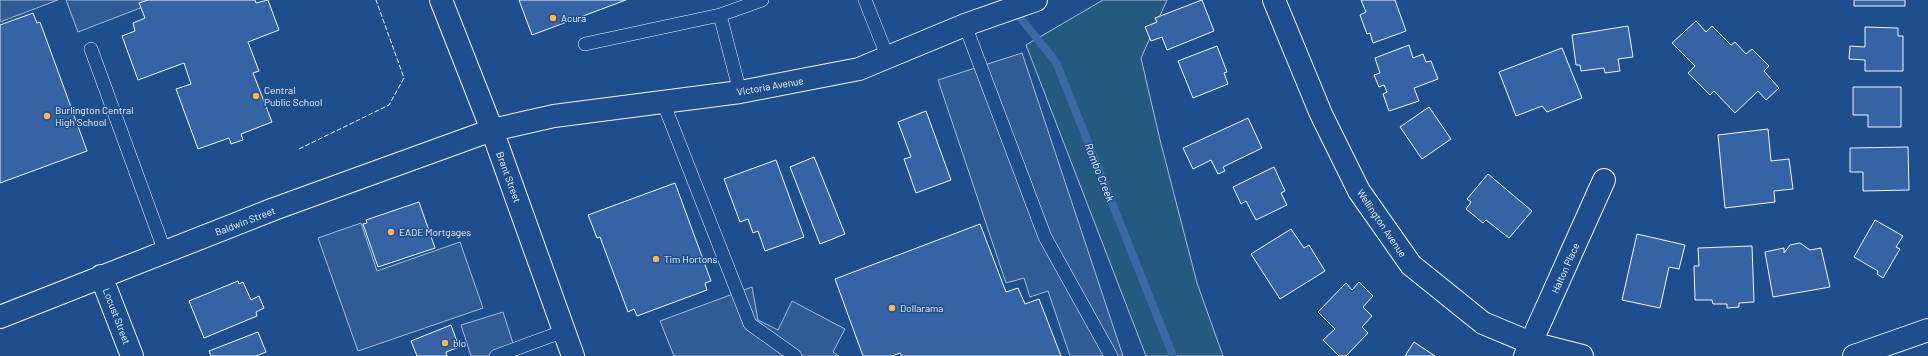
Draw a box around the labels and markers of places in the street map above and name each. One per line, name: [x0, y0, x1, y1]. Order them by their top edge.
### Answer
place label: Acura: [561, 12, 586, 24]
marker: Acura: [548, 13, 558, 23]
place label: Central Public School: [264, 84, 322, 108]
marker: Central Public School: [251, 91, 261, 101]
place label: Burlington Central High School: [55, 104, 134, 128]
marker: Burlington Central High School: [42, 111, 52, 121]
place label: EADE Mortgages: [399, 226, 471, 238]
marker: EADE Mortgages: [386, 227, 396, 237]
place label: Tim Hortons: [664, 253, 717, 265]
marker: Tim Hortons: [651, 254, 661, 264]
place label: Dollarama: [900, 302, 943, 314]
marker: Dollarama: [887, 303, 897, 313]
place label: blo: [453, 337, 466, 349]
marker: blo: [440, 338, 450, 348]

